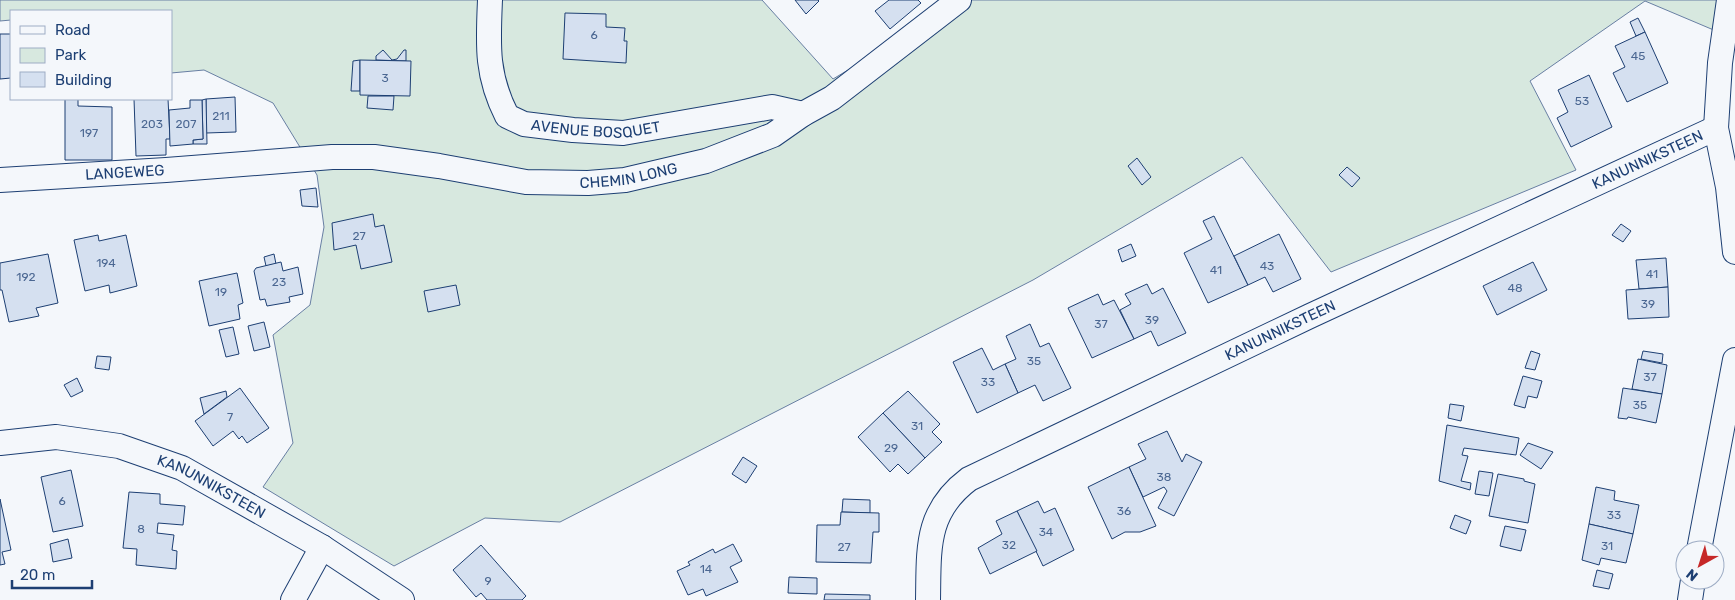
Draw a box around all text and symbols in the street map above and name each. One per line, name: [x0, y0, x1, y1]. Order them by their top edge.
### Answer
legend: [10, 10, 172, 100]
text: Road: [55, 21, 91, 39]
house number: 6: [590, 28, 598, 42]
text: Park: [55, 46, 86, 64]
house number: 45: [1631, 49, 1645, 63]
text: Building: [55, 71, 112, 89]
house number: 3: [381, 71, 389, 85]
house number: 53: [1575, 94, 1589, 108]
house number: 211: [212, 109, 230, 123]
street label: AVENUE BOSQUET: [530, 116, 662, 142]
house number: 203: [141, 117, 163, 131]
house number: 207: [176, 117, 196, 131]
house number: 197: [80, 126, 98, 140]
street label: KANUNNIKSTEEN: [1589, 126, 1706, 193]
street label: CHEMIN LONG: [579, 159, 679, 192]
street label: LANGEWEG: [85, 161, 165, 184]
house number: 27: [352, 229, 366, 243]
house number: 194: [96, 256, 116, 270]
house number: 43: [1260, 259, 1274, 273]
house number: 41: [1210, 263, 1222, 277]
house number: 41: [1646, 267, 1658, 281]
house number: 192: [16, 270, 36, 284]
house number: 23: [272, 275, 286, 289]
house number: 48: [1507, 281, 1523, 295]
house number: 19: [215, 285, 227, 299]
street label: KANUNNIKSTEEN: [1222, 296, 1338, 364]
house number: 39: [1641, 297, 1655, 311]
house number: 39: [1145, 313, 1159, 327]
house number: 37: [1094, 317, 1108, 331]
house number: 35: [1027, 354, 1041, 368]
house number: 37: [1643, 370, 1657, 384]
house number: 33: [981, 375, 995, 389]
house number: 35: [1633, 398, 1647, 412]
house number: 7: [227, 410, 233, 424]
house number: 31: [911, 419, 923, 433]
house number: 29: [884, 441, 898, 455]
street label: KANUNNIKSTEEN: [155, 451, 269, 522]
house number: 38: [1157, 470, 1171, 484]
house number: 6: [58, 494, 66, 508]
house number: 36: [1117, 504, 1131, 518]
house number: 33: [1607, 508, 1621, 522]
house number: 8: [137, 522, 145, 536]
house number: 34: [1039, 525, 1054, 539]
house number: 32: [1002, 538, 1016, 552]
house number: 31: [1601, 539, 1613, 553]
house number: 27: [837, 540, 851, 554]
north arrow: [1675, 540, 1725, 590]
scale bar: [12, 558, 92, 590]
house number: 14: [700, 562, 713, 576]
text: N: [1683, 565, 1701, 584]
text: 20 m: [20, 566, 55, 584]
house number: 9: [484, 574, 492, 588]

